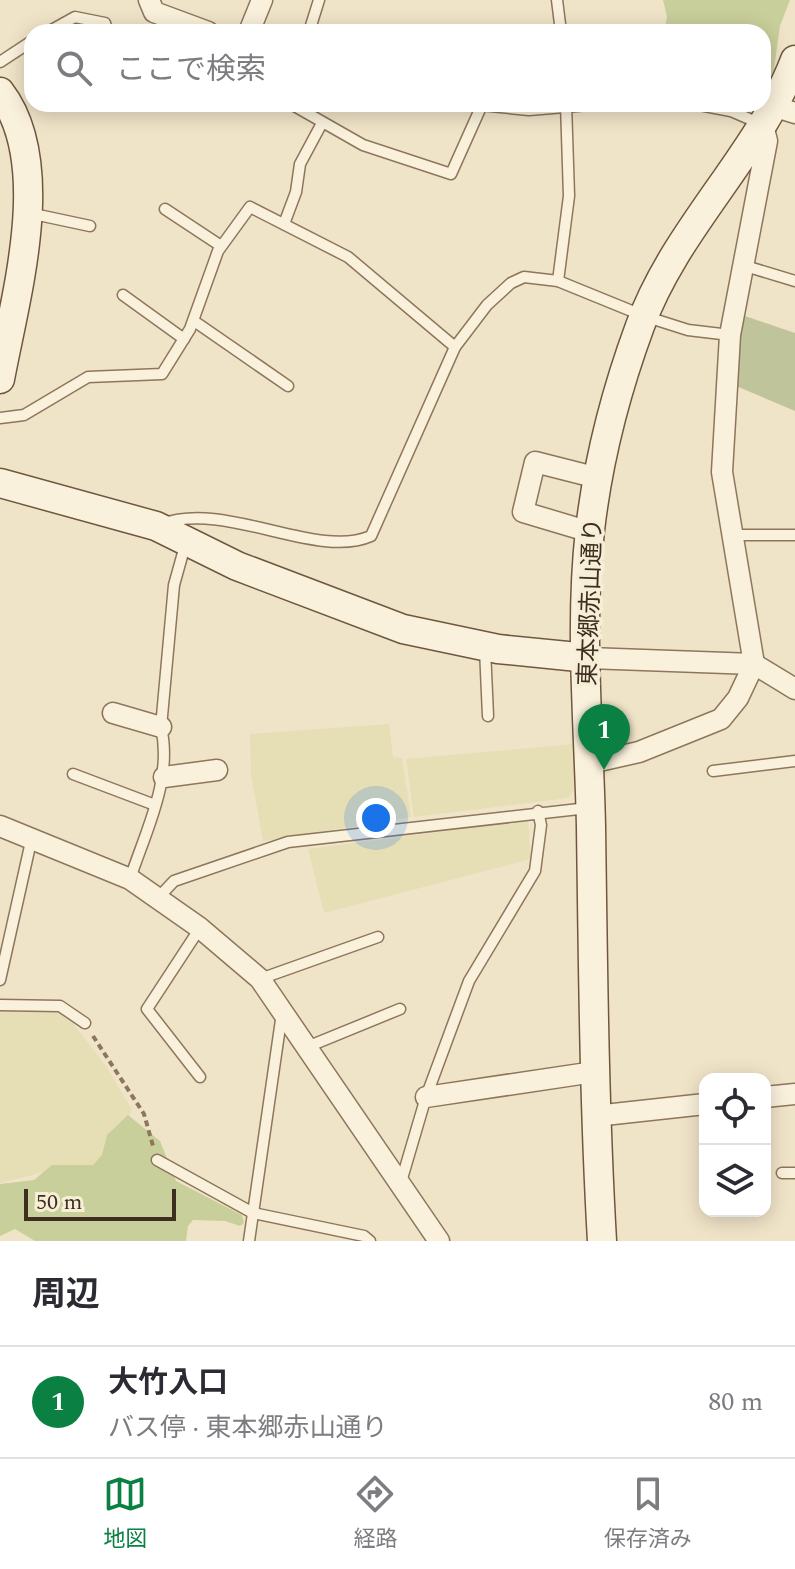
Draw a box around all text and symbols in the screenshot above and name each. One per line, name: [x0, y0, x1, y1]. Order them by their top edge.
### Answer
search box: [24, 24, 771, 112]
icon: search: [52, 46, 96, 90]
text: ここで検索: [116, 47, 266, 93]
street label: 東本郷赤山通り: [570, 517, 612, 687]
pin: 1: [578, 704, 630, 770]
your location: [356, 798, 396, 838]
map controls: [699, 1073, 771, 1217]
button: locate: [699, 1073, 771, 1145]
button: layers: [699, 1145, 771, 1217]
scale bar: [24, 1185, 176, 1221]
text: 50 m: [36, 1186, 82, 1219]
text: 周辺: [32, 1269, 100, 1321]
text: 大竹入口: [108, 1360, 228, 1406]
text: 1: [51, 1382, 65, 1422]
text: 80 m: [708, 1382, 763, 1422]
text: バス停 · 東本郷赤山通り: [108, 1408, 388, 1448]
tab: 地図: [103, 1472, 147, 1556]
tab: 経路: [353, 1472, 398, 1556]
tab: 保存済み: [604, 1472, 692, 1556]

